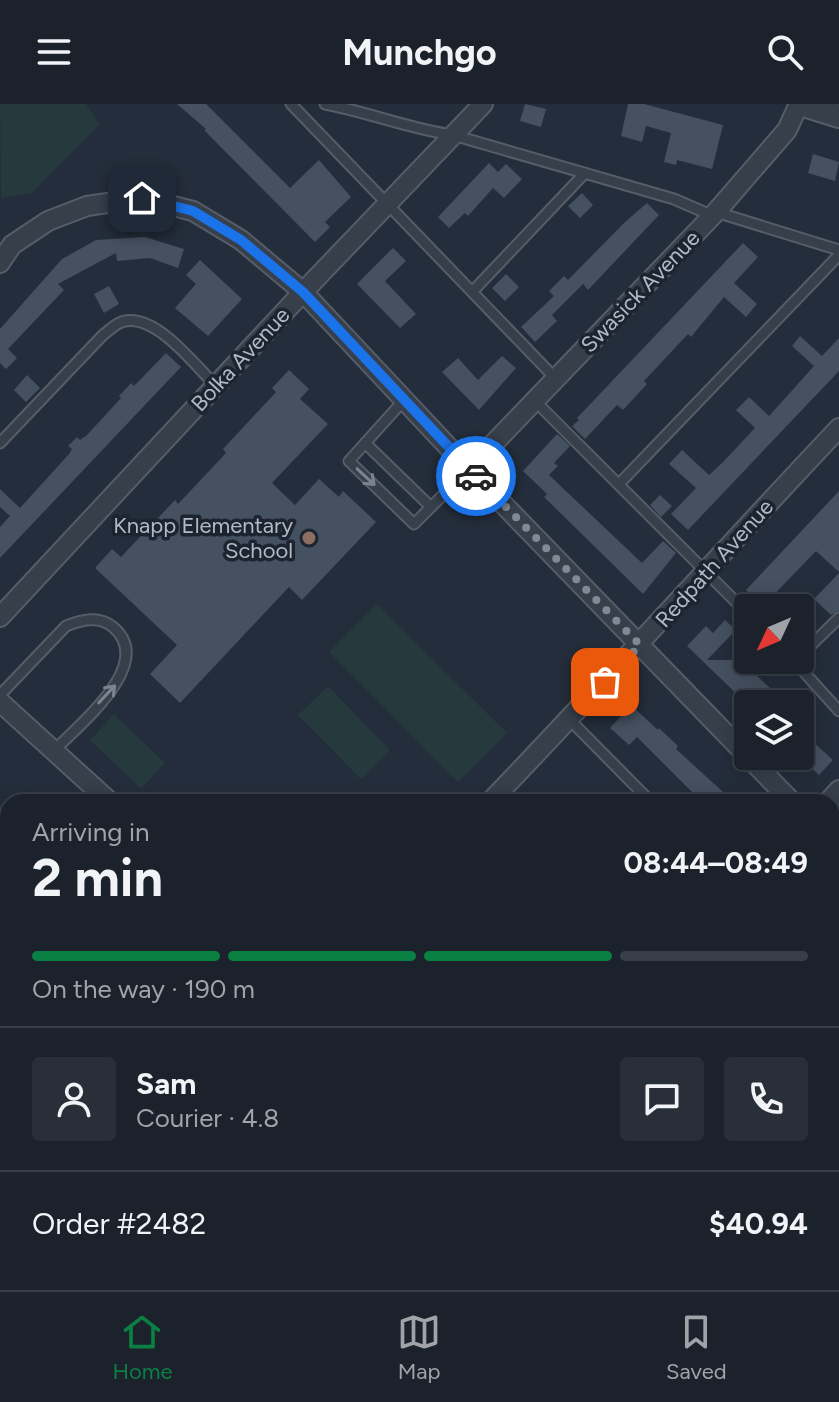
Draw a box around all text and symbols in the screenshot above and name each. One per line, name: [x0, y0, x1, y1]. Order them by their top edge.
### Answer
icon: menu: [32, 30, 76, 74]
icon: search: [763, 30, 807, 74]
text: Munchgo: [342, 31, 497, 74]
pin: [108, 164, 176, 232]
icon: home: [120, 176, 164, 220]
street label: Swasick Avenue: [575, 225, 705, 358]
street label: Bolka Avenue: [185, 302, 295, 417]
courier: [436, 436, 516, 516]
icon: car: [454, 454, 498, 498]
one-way arrow: [356, 468, 376, 487]
street label: Redpath Avenue: [650, 494, 779, 633]
place label: Knapp Elementary School: [113, 512, 293, 564]
marker: Knapp Elementary School: [300, 529, 318, 547]
north arrow: [734, 594, 814, 674]
map controls: [734, 594, 814, 770]
pin: [571, 648, 639, 716]
icon: bag: [583, 660, 627, 704]
one-way arrow: [98, 684, 117, 704]
button: layers: [734, 690, 814, 770]
text: Arriving in: [32, 816, 150, 848]
text: 08:44–08:49: [623, 844, 808, 881]
text: 2 min: [32, 847, 163, 909]
text: On the way · 190 m: [32, 973, 255, 1005]
button: person: [32, 1057, 116, 1141]
button: chat: [620, 1057, 704, 1141]
button: phone: [724, 1057, 808, 1141]
text: Sam: [136, 1065, 196, 1102]
text: Courier · 4.8: [136, 1102, 279, 1134]
text: Order #2482: [32, 1205, 206, 1242]
text: $40.94: [709, 1205, 808, 1242]
tab: Home: [112, 1310, 172, 1385]
tab: Map: [397, 1310, 441, 1385]
tab: Saved: [666, 1310, 727, 1385]

